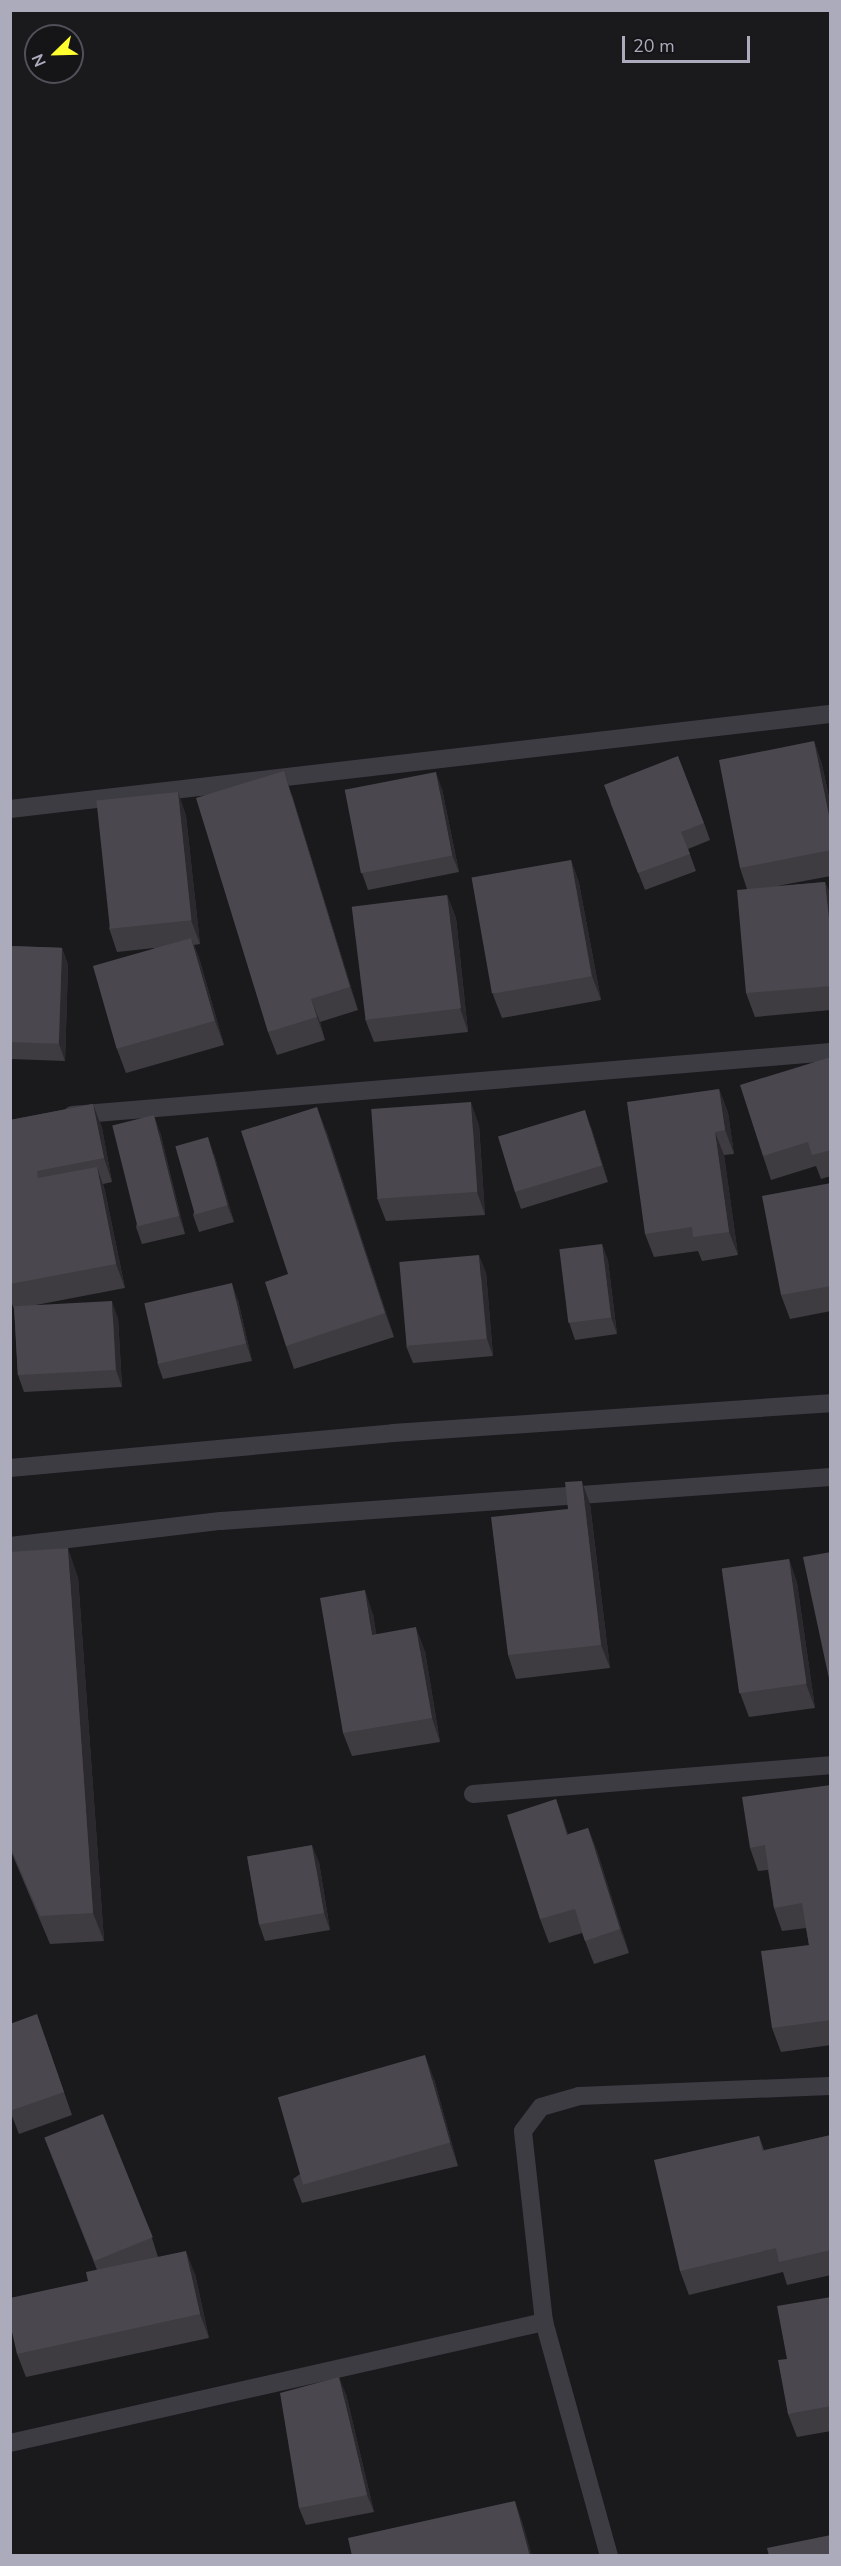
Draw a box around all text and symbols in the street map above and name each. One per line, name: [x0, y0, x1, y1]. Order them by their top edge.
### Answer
north arrow: [24, 24, 84, 84]
scale bar: [625, 24, 752, 62]
text: 20 m: [633, 34, 675, 58]
text: N: [27, 50, 52, 70]

